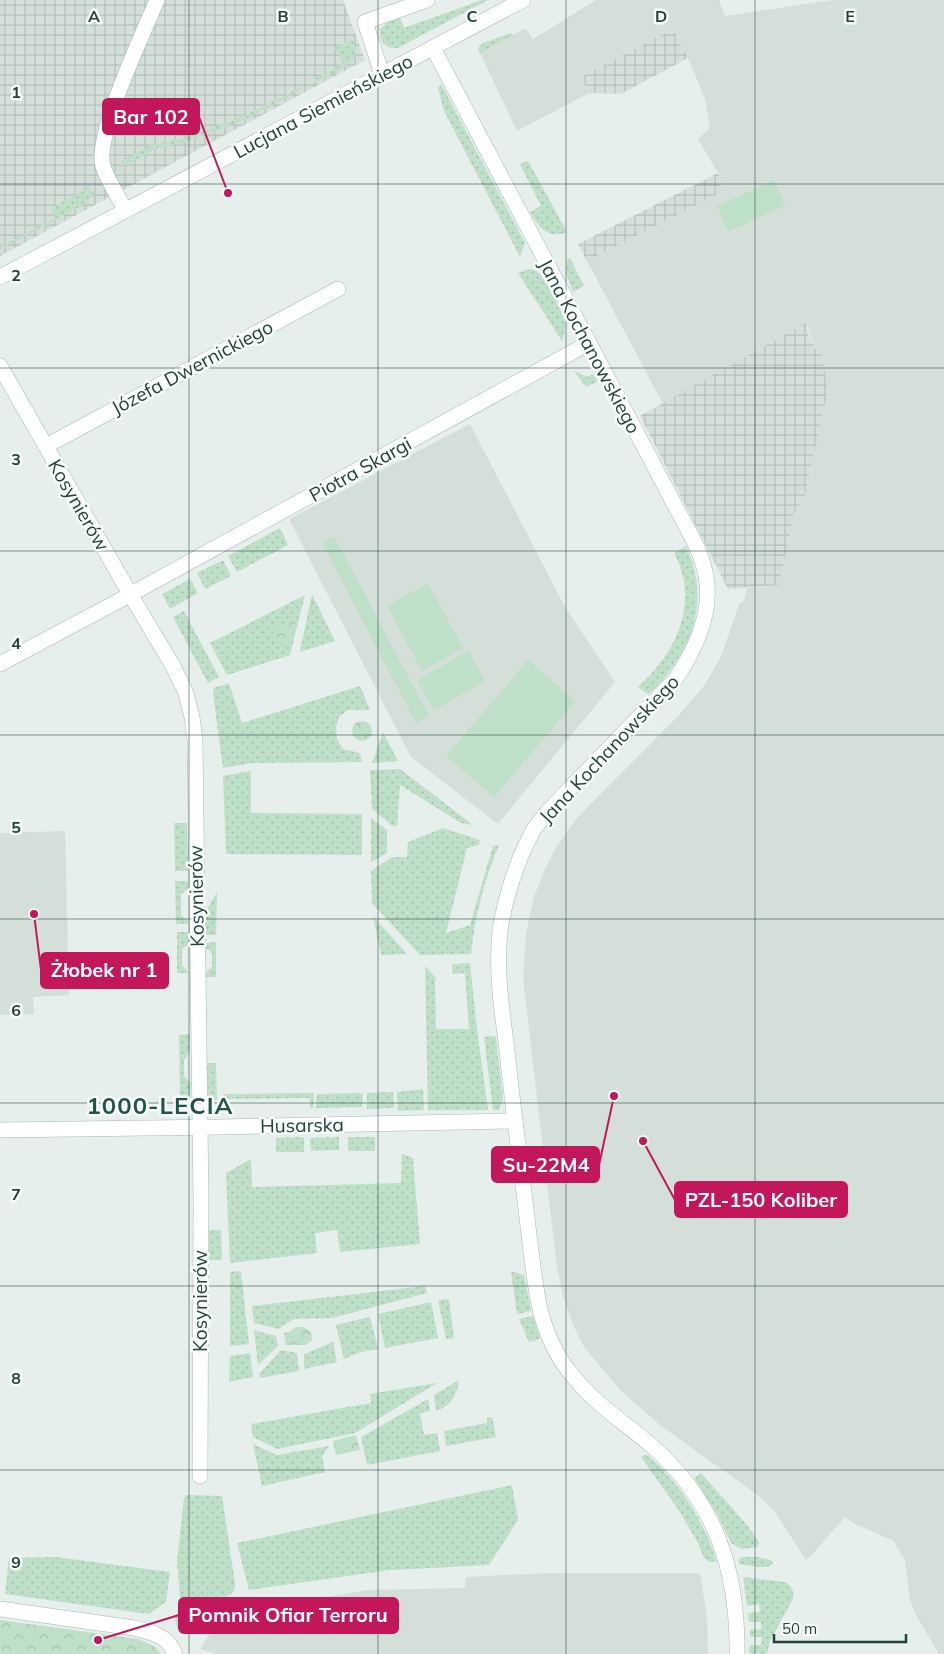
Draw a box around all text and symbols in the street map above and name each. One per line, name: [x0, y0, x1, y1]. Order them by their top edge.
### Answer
text: A: [88, 6, 100, 26]
text: B: [277, 6, 289, 26]
text: C: [467, 6, 478, 26]
text: D: [655, 6, 667, 26]
text: E: [845, 6, 855, 26]
street label: Lucjana Siemieńskiego: [229, 49, 417, 163]
text: 1: [11, 82, 21, 102]
callout: Bar 102: [103, 99, 199, 134]
text: Bar 102: [113, 104, 189, 129]
street label: Jana Kochanowskiego: [534, 255, 646, 437]
text: 2: [11, 265, 21, 285]
street label: Józefa Dwernickiego: [107, 314, 277, 420]
street label: Piotra Skargi: [305, 431, 415, 507]
text: 3: [11, 449, 21, 469]
street label: Kosynierów: [43, 455, 115, 555]
text: 4: [11, 633, 21, 653]
street label: Jana Kochanowskiego: [534, 670, 684, 828]
text: 5: [11, 817, 21, 837]
street label: Kosynierów: [183, 845, 209, 947]
callout: Żłobek nr 1: [41, 953, 168, 988]
text: Żłobek nr 1: [51, 957, 157, 982]
text: 6: [11, 1000, 21, 1020]
district label: 1000-LECIA: [86, 1090, 234, 1120]
street label: Husarska: [260, 1112, 344, 1138]
callout: Su-22M4: [492, 1147, 599, 1182]
text: Su-22M4: [503, 1152, 589, 1177]
callout: PZL-150 Koliber: [675, 1182, 847, 1217]
text: 7: [11, 1184, 21, 1204]
text: PZL-150 Koliber: [685, 1187, 837, 1212]
street label: Kosynierów: [188, 1250, 212, 1352]
text: 8: [11, 1368, 21, 1388]
text: 9: [11, 1552, 21, 1572]
callout: Pomnik Ofiar Terroru: [179, 1598, 398, 1633]
text: Pomnik Ofiar Terroru: [188, 1602, 388, 1627]
scale bar: [774, 1612, 906, 1644]
text: 50 m: [782, 1619, 817, 1638]

